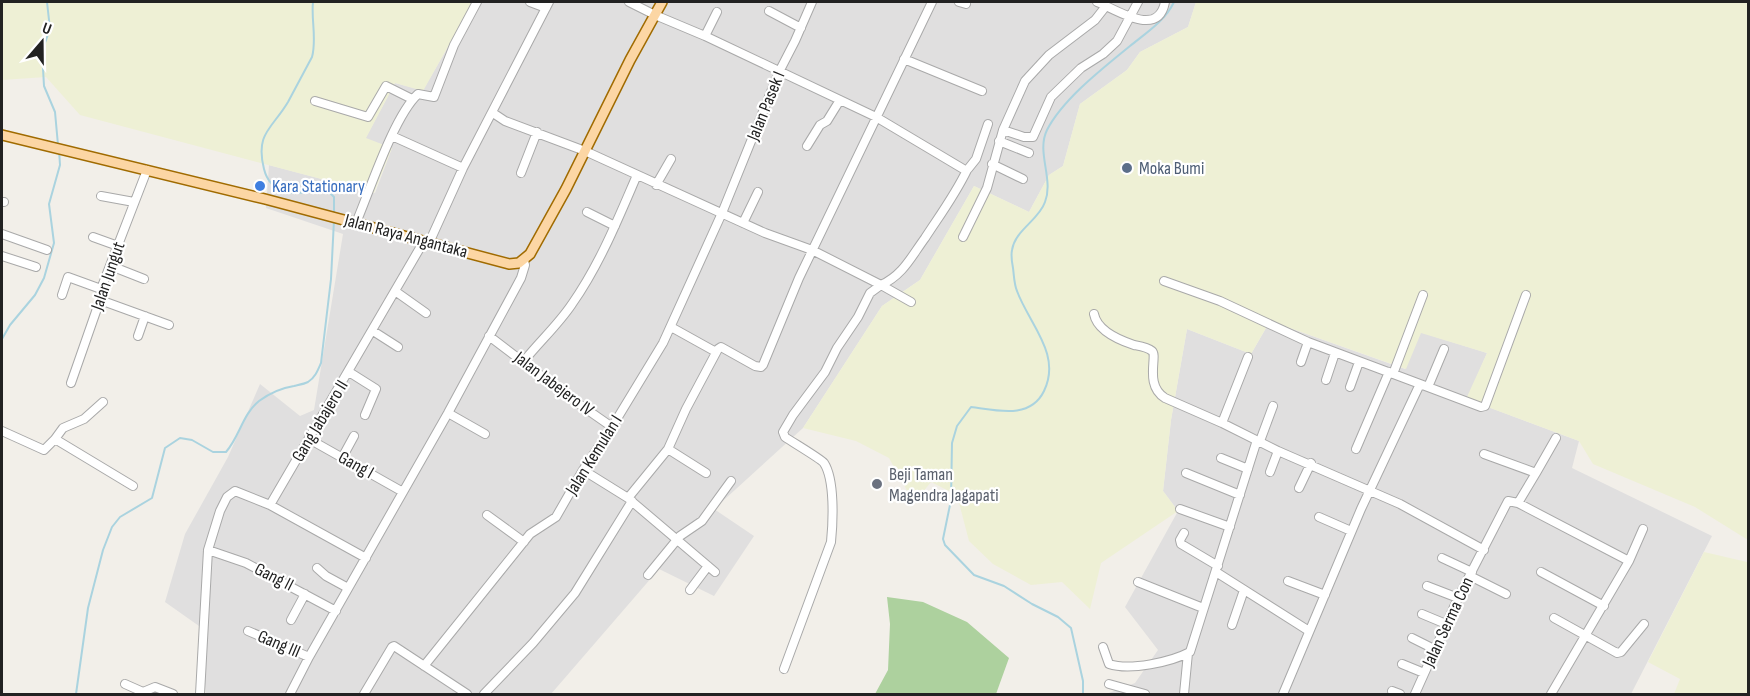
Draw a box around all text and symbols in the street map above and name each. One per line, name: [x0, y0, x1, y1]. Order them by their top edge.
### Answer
north arrow: [12, 12, 72, 72]
text: U: [39, 19, 54, 40]
street label: Jalan Pasek I: [742, 68, 789, 145]
place label: Moka Bumi: [1139, 158, 1204, 179]
marker: Moka Bumi: [1120, 161, 1134, 175]
place label: Kara Stationary: [272, 176, 365, 197]
marker: Kara Stationary: [253, 179, 267, 193]
street label: Jalan Raya Angantaka: [341, 209, 470, 263]
street label: Jalan Jungut: [86, 239, 130, 314]
street label: Jalan Jabejero IV: [509, 347, 598, 421]
street label: Gang Jabajero II: [287, 376, 353, 466]
street label: Jalan Kemulan I: [561, 411, 627, 500]
street label: Gang I: [335, 447, 377, 483]
place label: Beji Taman Magendra Jagapati: [889, 464, 999, 506]
marker: Beji Taman Magendra Jagapati: [870, 477, 884, 491]
street label: Gang II: [251, 558, 297, 596]
street label: Jalan Serma Con: [1418, 574, 1478, 671]
street label: Gang III: [254, 626, 304, 662]

